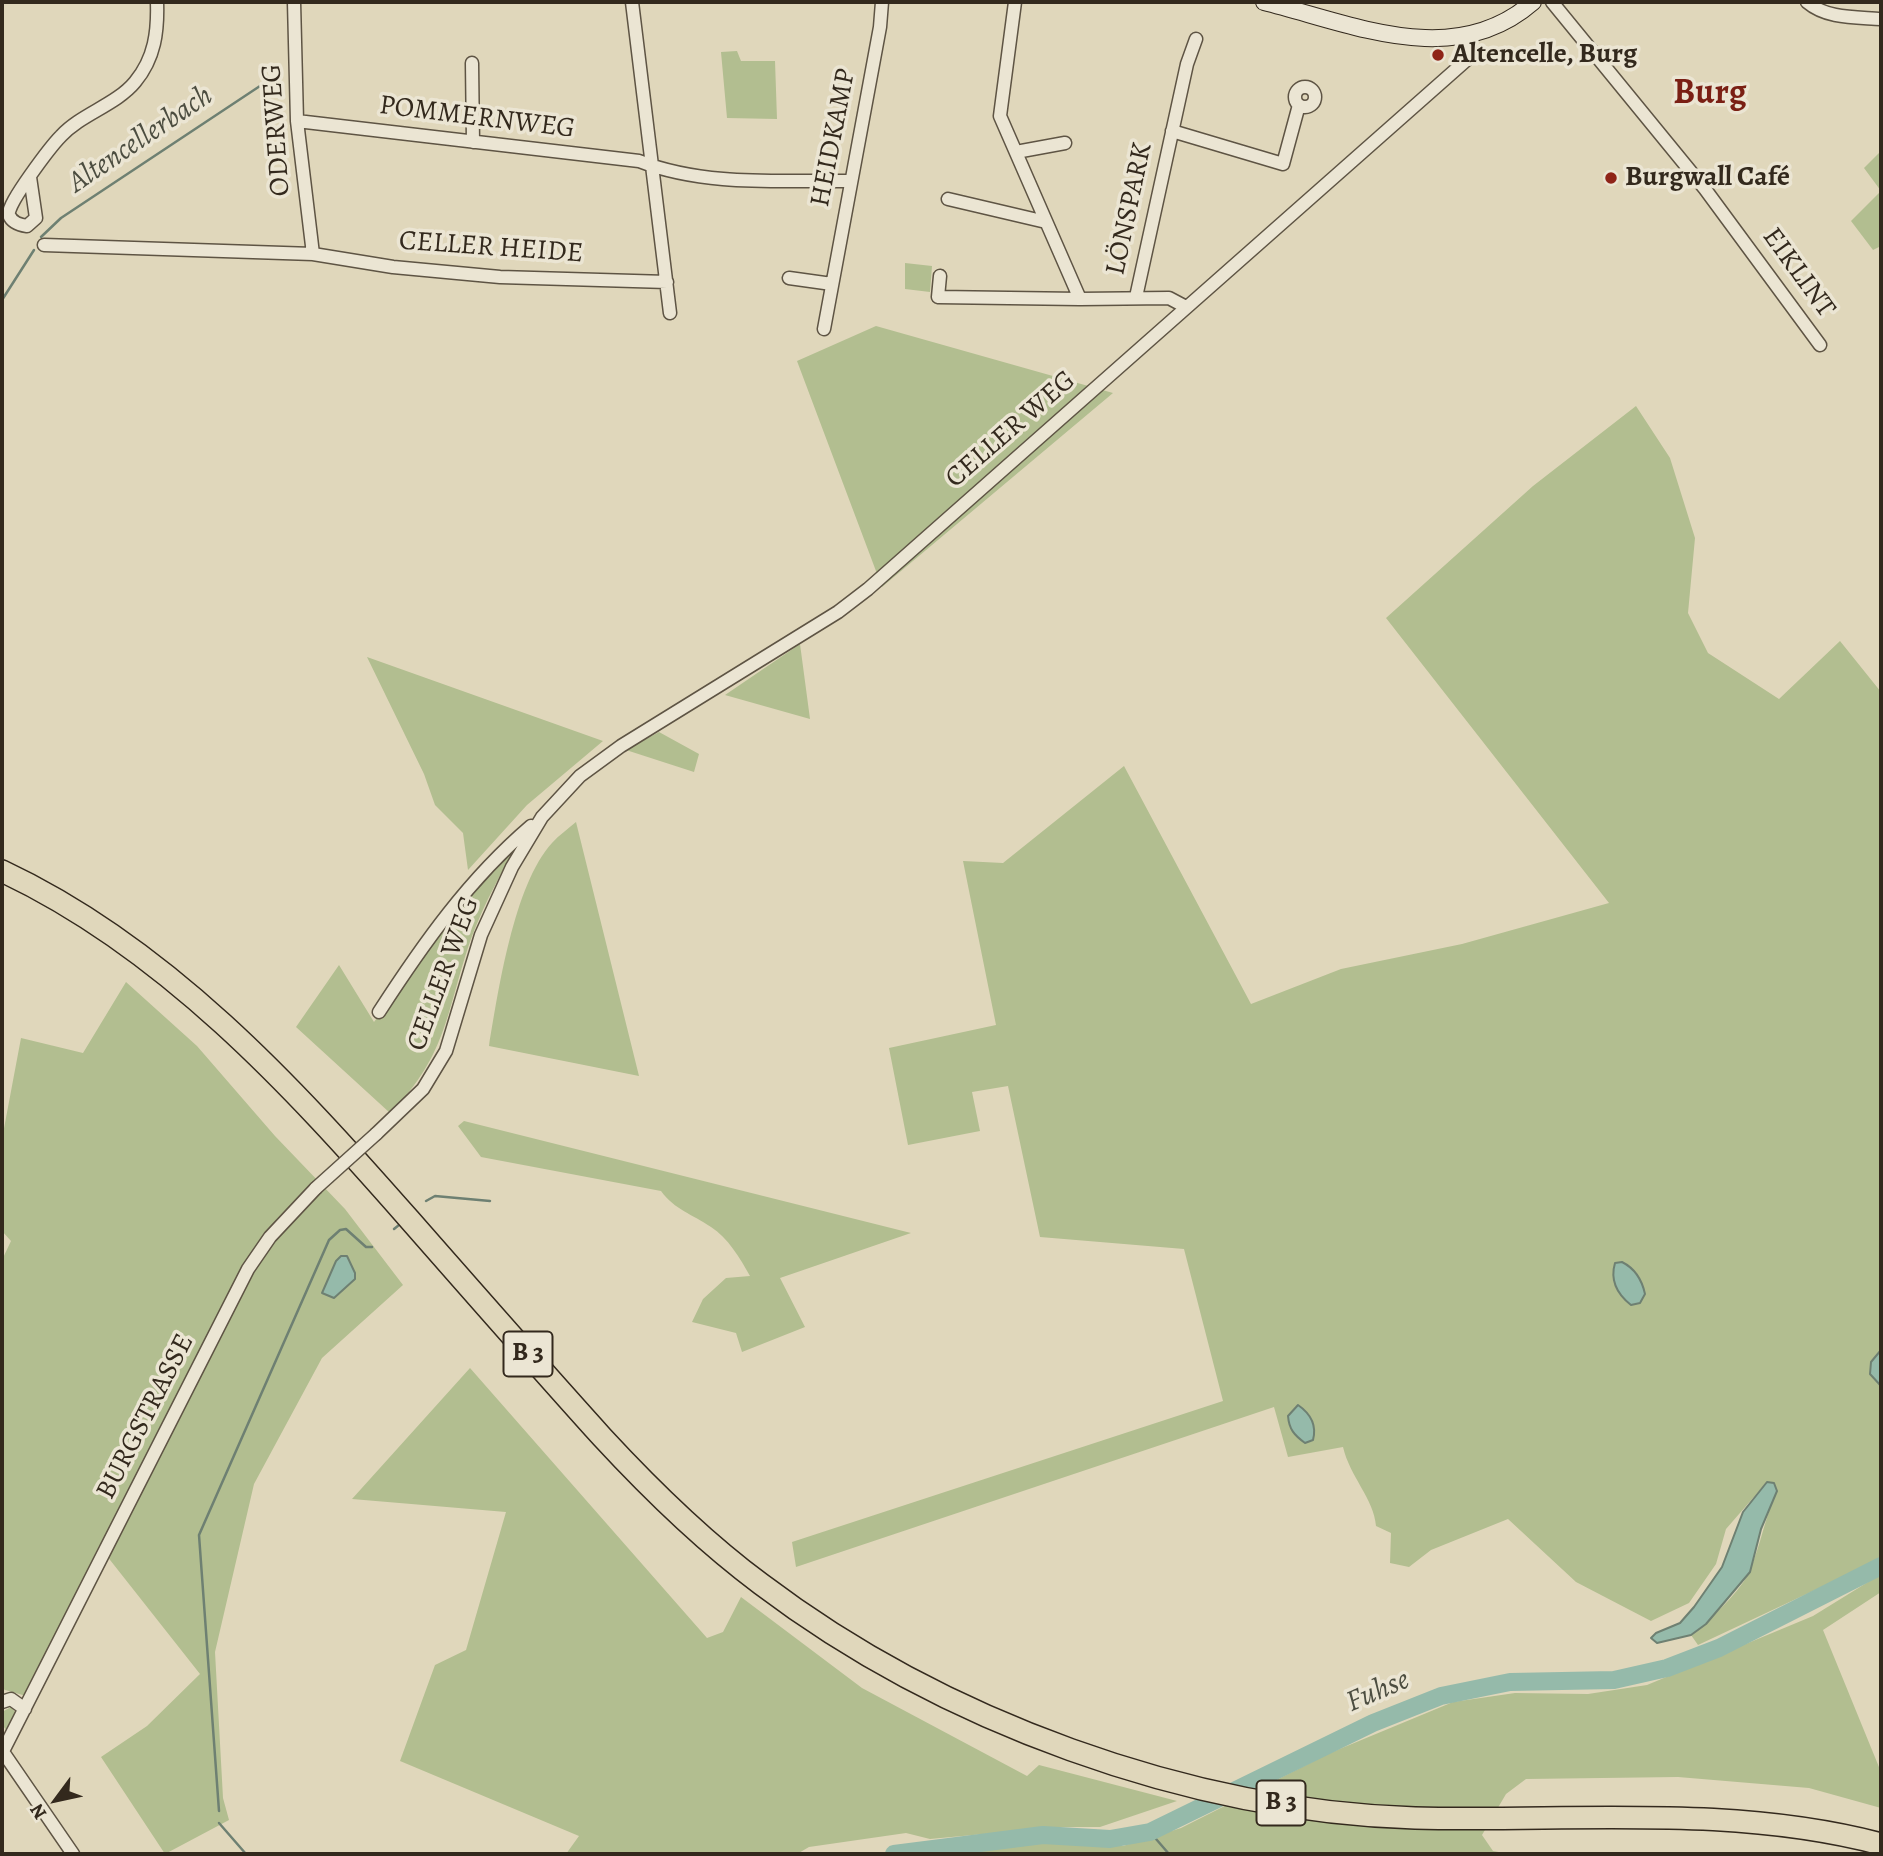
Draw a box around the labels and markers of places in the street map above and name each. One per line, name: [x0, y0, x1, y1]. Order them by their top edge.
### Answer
place label: Altencelle, Burg: [1452, 38, 1637, 72]
marker: Altencelle, Burg: [1430, 47, 1446, 63]
place label: Burgwall Café: [1625, 161, 1790, 195]
marker: Burgwall Café: [1603, 170, 1619, 186]

